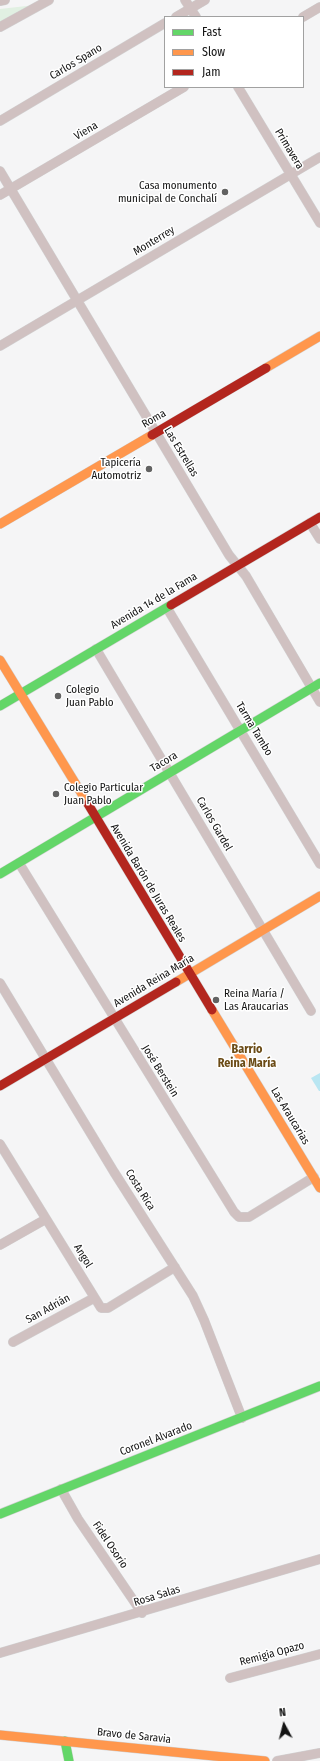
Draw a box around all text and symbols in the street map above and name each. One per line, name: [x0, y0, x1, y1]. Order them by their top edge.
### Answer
legend: [164, 16, 304, 88]
text: Fast: [202, 25, 221, 39]
street label: Carlos Spano: [47, 41, 105, 83]
text: Slow: [202, 45, 225, 59]
text: Jam: [202, 65, 220, 79]
street label: Viena: [72, 119, 100, 143]
street label: Primavera: [272, 126, 306, 172]
place label: Casa monumento municipal de Conchalí: [118, 179, 217, 205]
marker: Casa monumento municipal de Conchalí: [220, 187, 230, 197]
street label: Monterrey: [131, 224, 177, 258]
street label: Roma: [140, 407, 168, 431]
street label: Las Estrellas: [161, 425, 201, 479]
place label: Tapicería Automotriz: [91, 456, 141, 482]
marker: Tapicería Automotriz: [144, 464, 154, 474]
street label: Avenida 14 de la Fama: [108, 570, 200, 632]
place label: Colegio Juan Pablo: [66, 683, 114, 709]
marker: Colegio Juan Pablo: [53, 691, 63, 701]
street label: Tarma Tambo: [233, 700, 275, 758]
street label: Tacora: [148, 749, 180, 775]
place label: Colegio Particular Juan Pablo: [64, 781, 143, 807]
marker: Colegio Particular Juan Pablo: [51, 789, 61, 799]
street label: Carlos Gardel: [193, 795, 235, 853]
street label: Avenida Barón de Juras Reales: [107, 821, 189, 945]
street label: Avenida Reina María: [111, 952, 197, 1010]
place label: Reina María / Las Araucarias: [224, 987, 288, 1013]
marker: Reina María / Las Araucarias: [211, 995, 221, 1005]
street label: José Berstein: [139, 1043, 181, 1099]
district label: Barrio Reina María: [218, 1043, 276, 1071]
street label: Las Araucarias: [268, 1085, 312, 1147]
street label: Costa Rica: [122, 1167, 158, 1213]
street label: Angol: [71, 1242, 95, 1270]
street label: San Adrián: [23, 1291, 73, 1327]
street label: Coronel Alvarado: [118, 1419, 194, 1459]
street label: Fidel Osorio: [89, 1519, 131, 1571]
street label: Rosa Salas: [132, 1583, 182, 1609]
street label: Remigia Opazo: [238, 1639, 306, 1669]
north arrow: [264, 1705, 304, 1745]
text: N: [278, 1706, 287, 1719]
street label: Bravo de Saravia: [96, 1726, 172, 1746]

